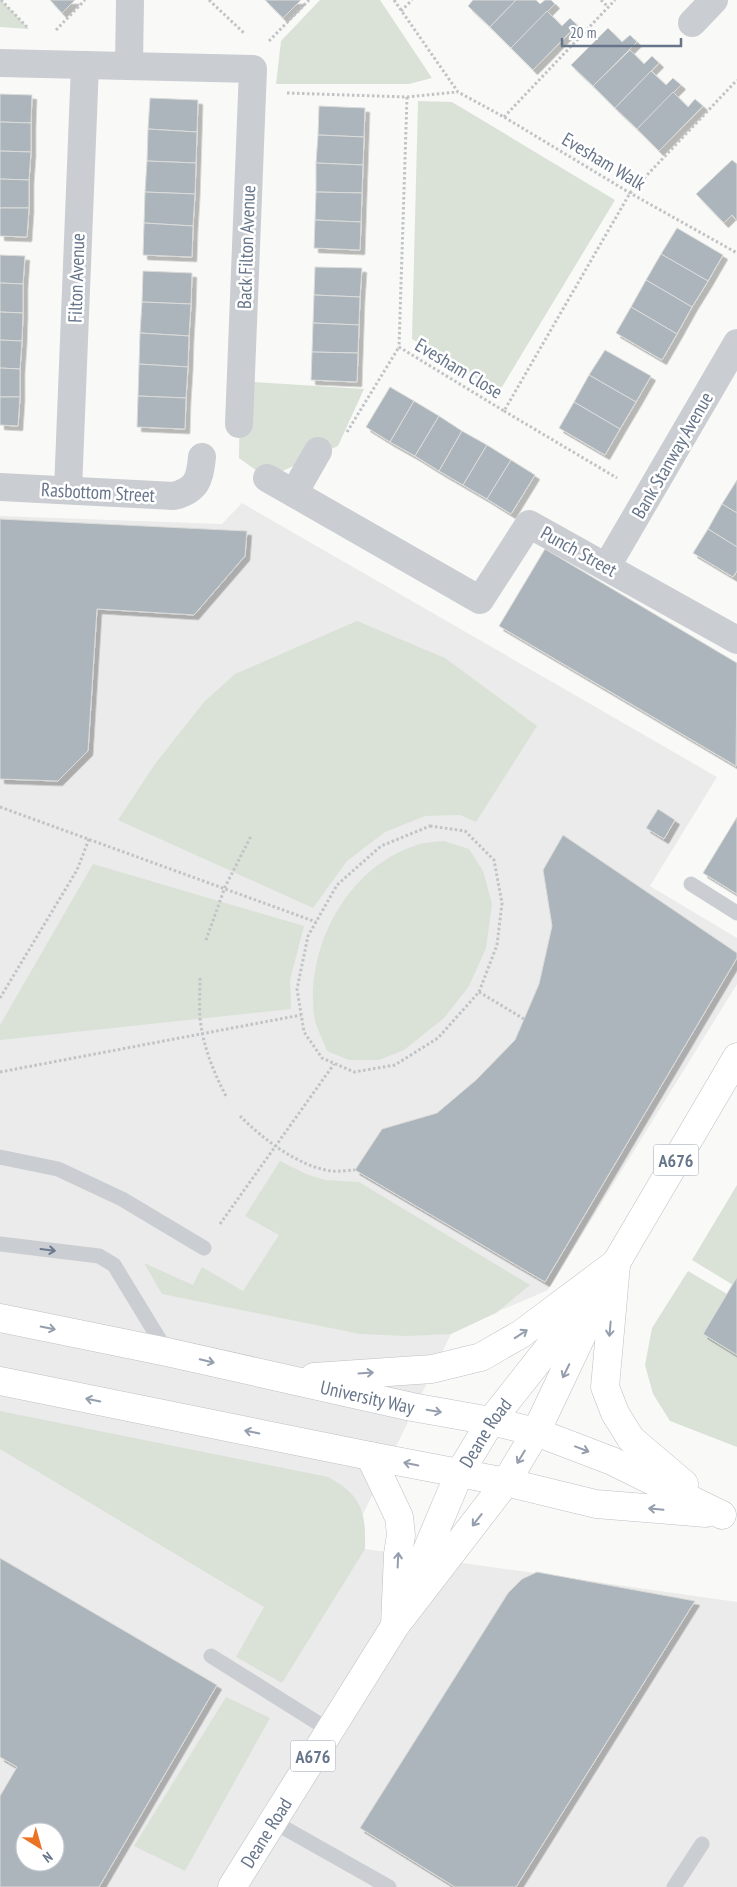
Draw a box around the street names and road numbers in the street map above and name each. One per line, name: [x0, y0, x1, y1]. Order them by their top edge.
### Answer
street label: Evesham Walk: [558, 127, 651, 196]
street label: Back Filton Avenue: [232, 185, 260, 309]
street label: Filton Avenue: [62, 233, 90, 323]
street label: Evesham Close: [411, 333, 507, 404]
street label: Bank Stanway Avenue: [626, 387, 718, 523]
street label: Rasbottom Street: [41, 477, 156, 507]
street label: Punch Street: [537, 520, 622, 582]
road number: A676: [654, 1144, 698, 1176]
street label: University Way: [318, 1375, 418, 1419]
street label: Deane Road: [454, 1393, 517, 1472]
road number: A676: [290, 1740, 336, 1772]
street label: Deane Road: [235, 1793, 297, 1872]

